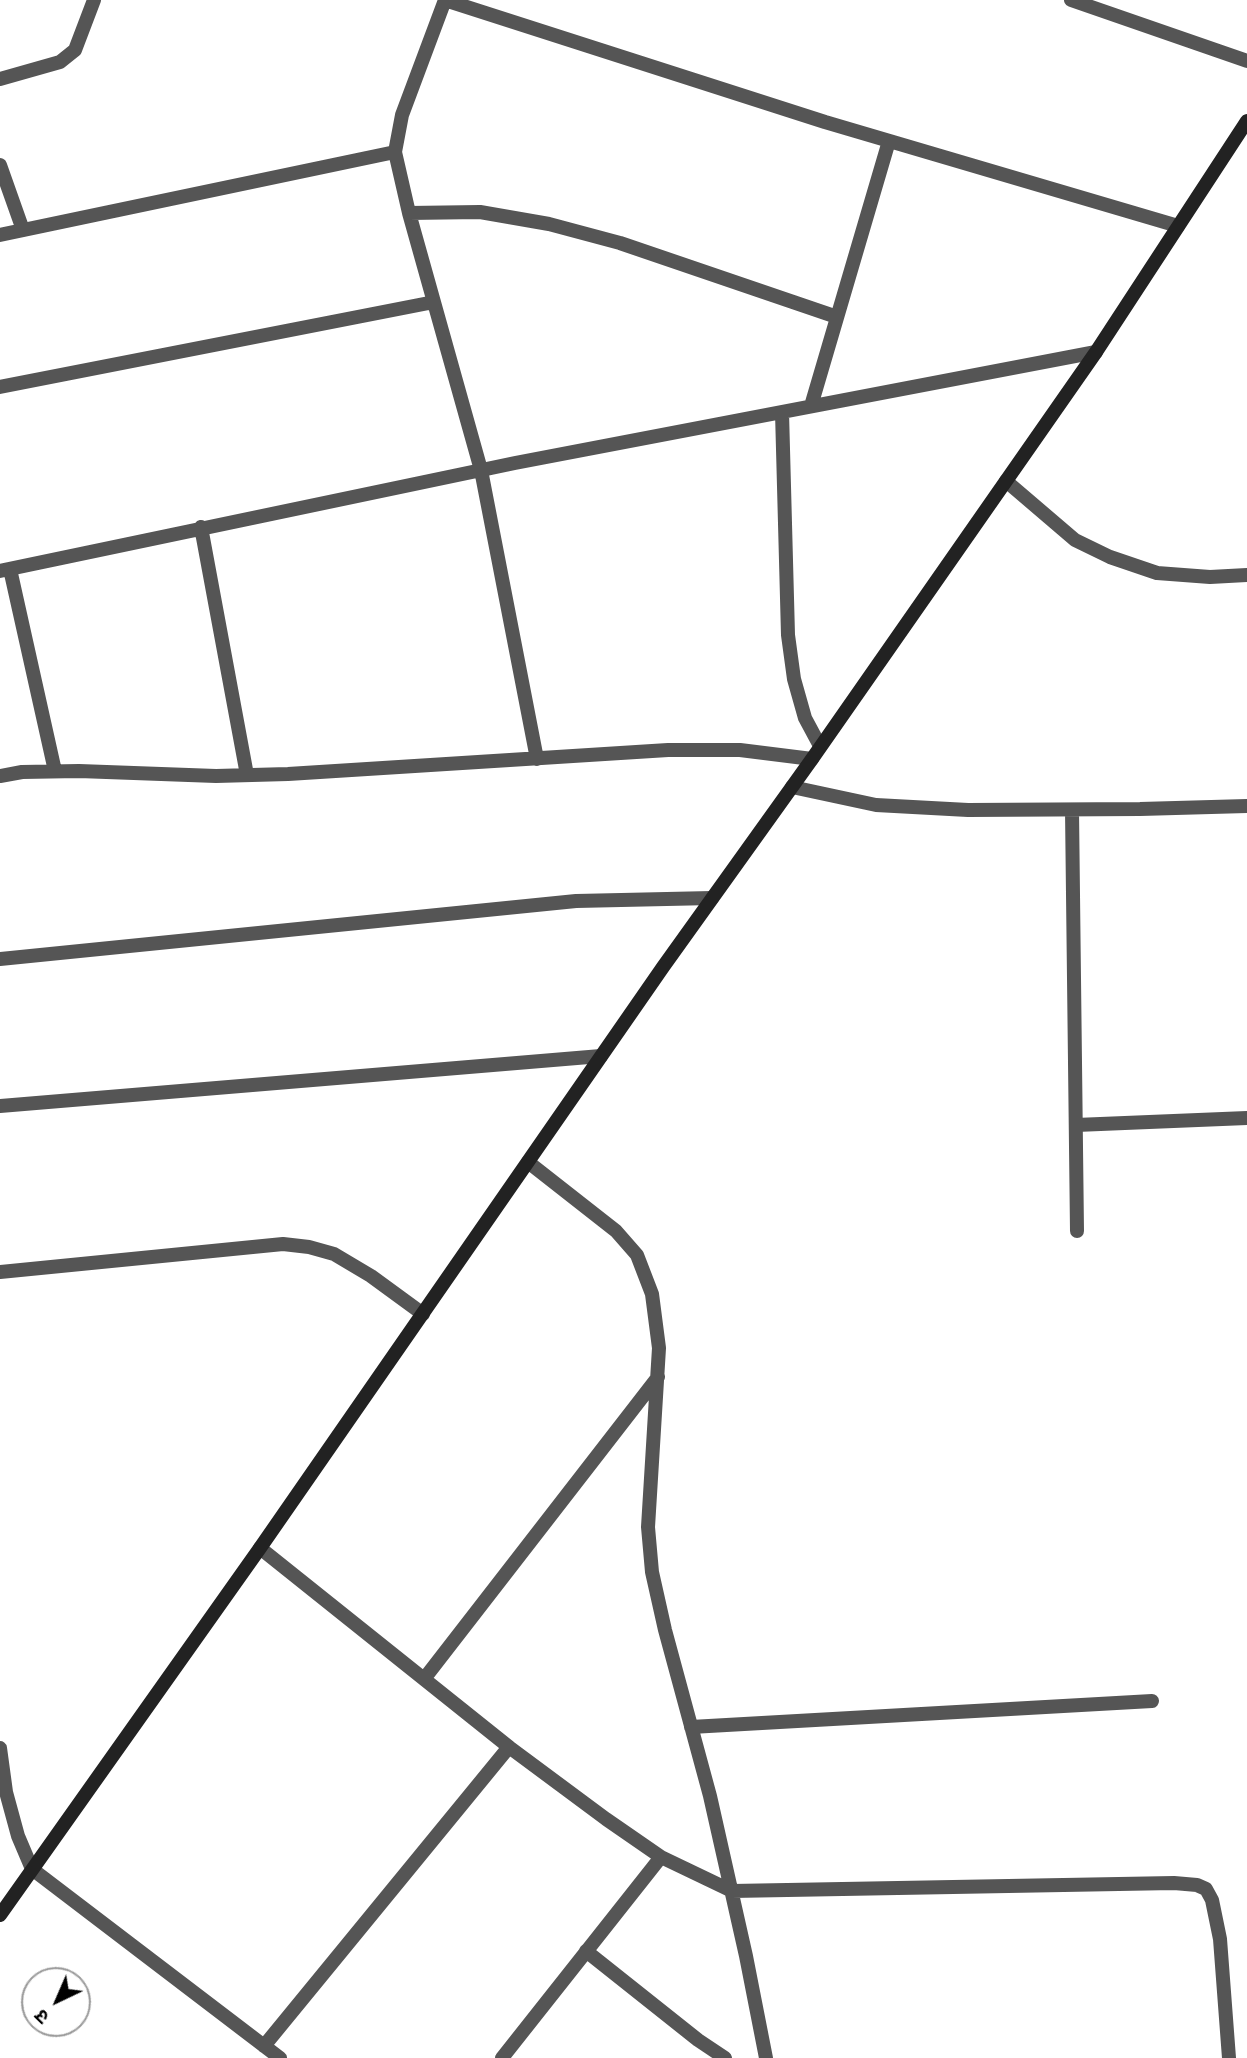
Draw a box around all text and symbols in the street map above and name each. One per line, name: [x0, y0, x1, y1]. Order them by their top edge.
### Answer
north arrow: [21, 1967, 91, 2037]
text: उ: [30, 2003, 55, 2028]

